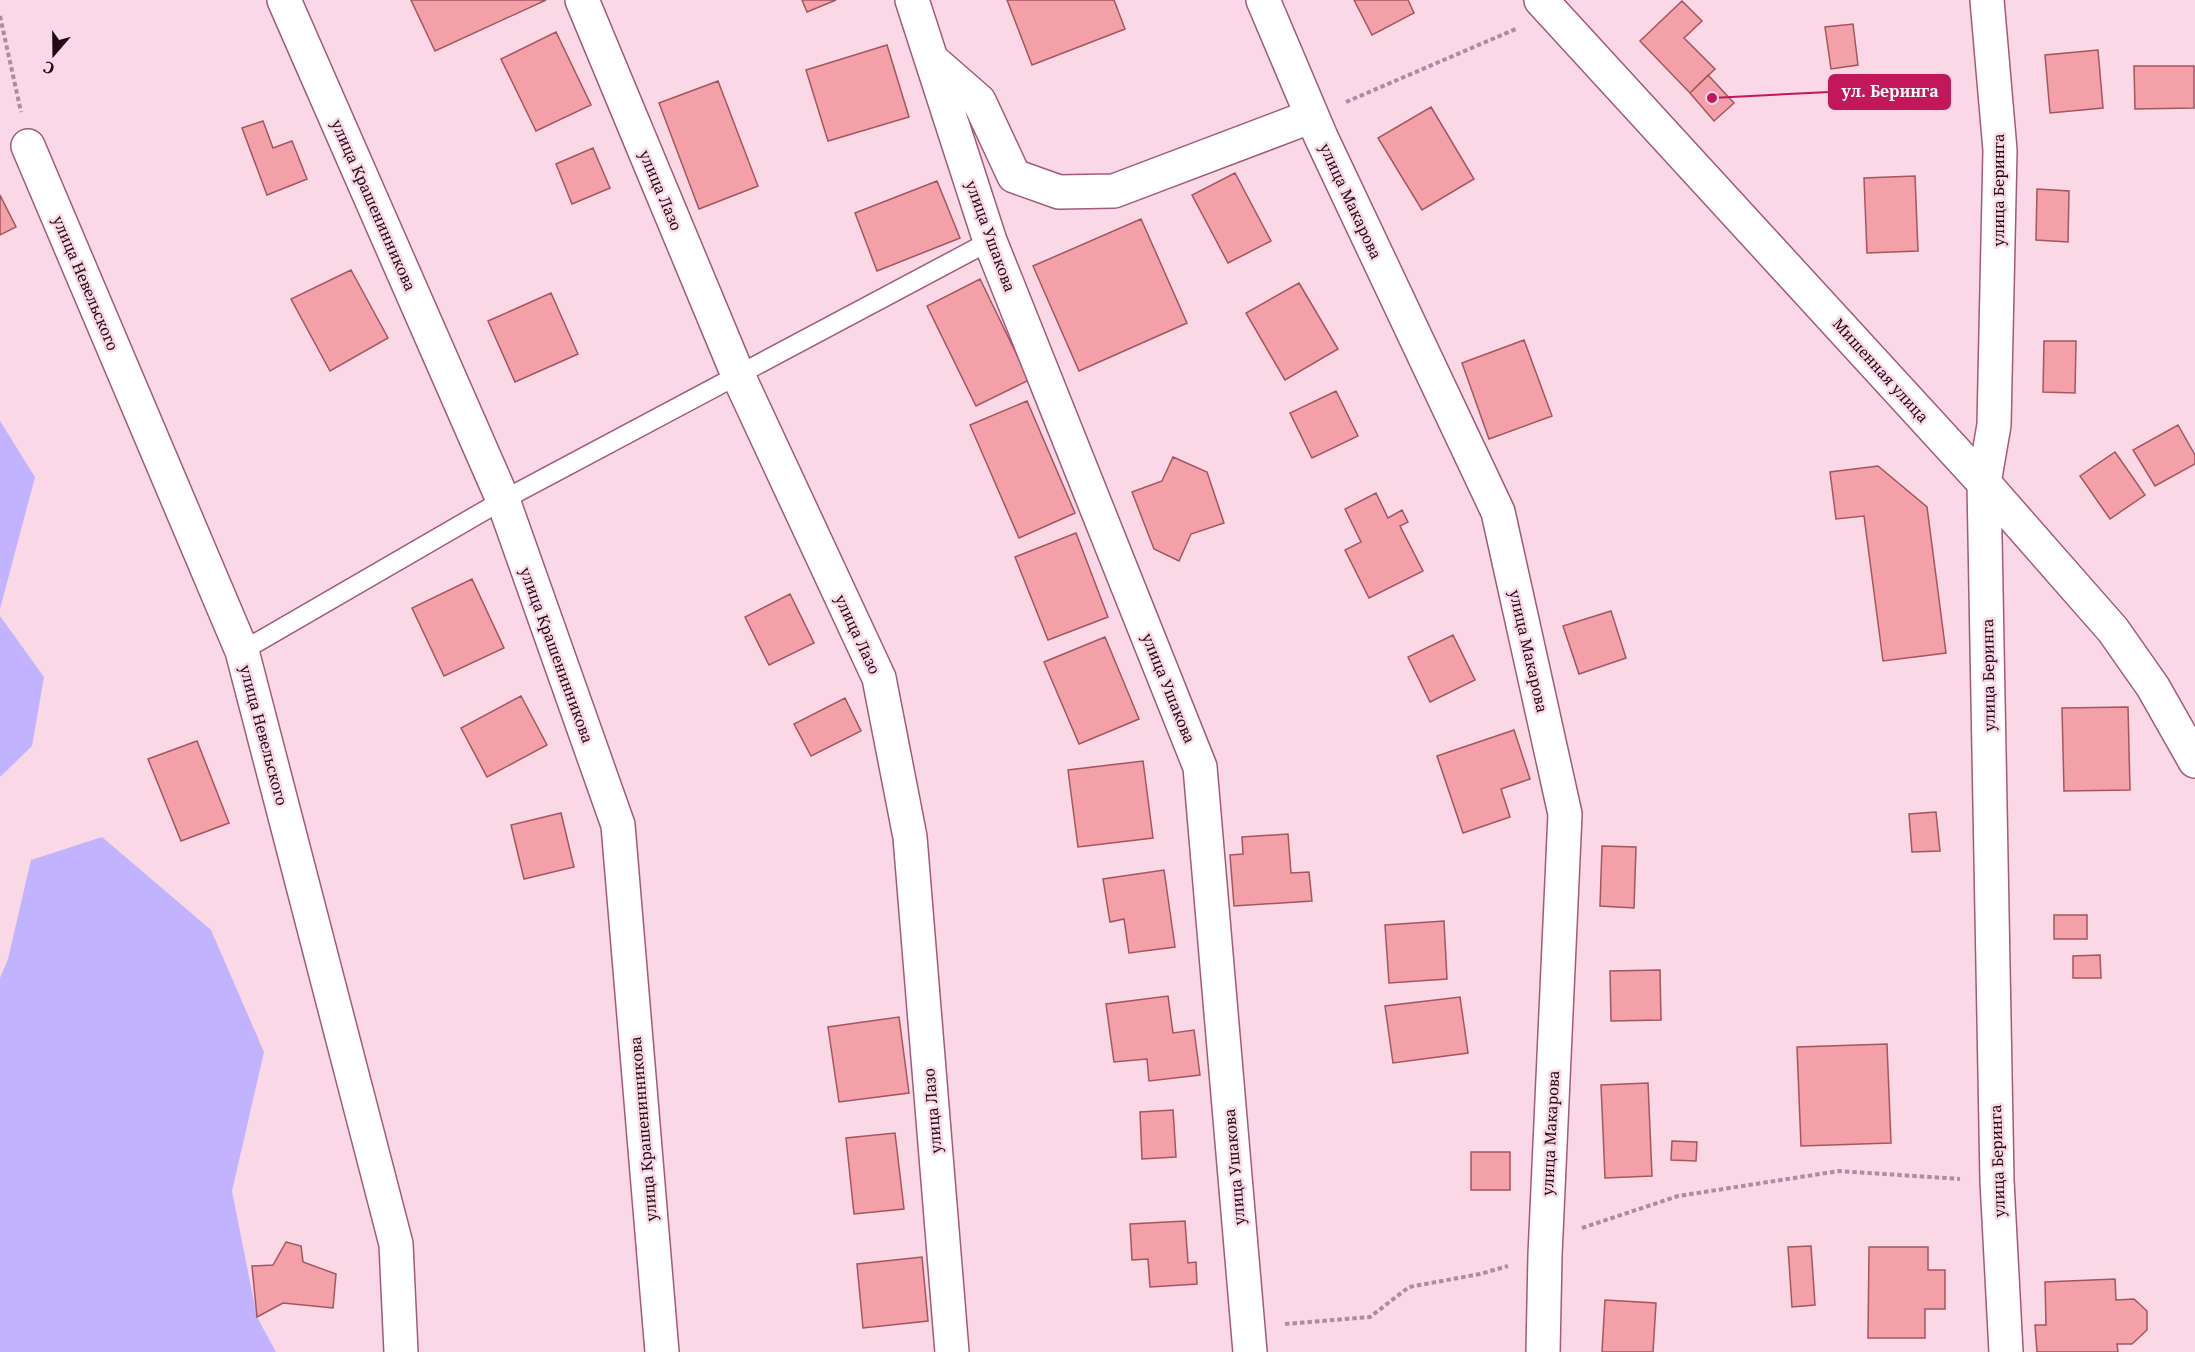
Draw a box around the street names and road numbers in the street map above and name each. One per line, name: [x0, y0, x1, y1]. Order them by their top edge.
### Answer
street label: улица Крашенинникова: [327, 116, 421, 294]
street label: улица Беринга: [1988, 133, 2008, 247]
street label: улица Макарова: [1315, 140, 1387, 262]
street label: улица Лазо: [635, 147, 687, 233]
street label: улица Ушакова: [962, 178, 1020, 294]
street label: улица Невельского: [49, 213, 123, 353]
street label: Мишенная улица: [1829, 314, 1933, 426]
street label: улица Крашенинникова: [516, 564, 598, 746]
street label: улица Макарова: [1505, 588, 1553, 714]
street label: улица Лазо: [831, 591, 885, 677]
street label: улица Беринга: [1977, 618, 1999, 732]
street label: улица Ушакова: [1138, 630, 1200, 746]
street label: улица Невельского: [236, 663, 292, 807]
street label: улица Крашенинникова: [625, 1036, 661, 1222]
street label: улица Лазо: [918, 1068, 946, 1154]
street label: улица Макарова: [1537, 1070, 1563, 1196]
street label: улица Беринга: [1985, 1104, 2009, 1218]
street label: улица Ушакова: [1219, 1108, 1249, 1226]

